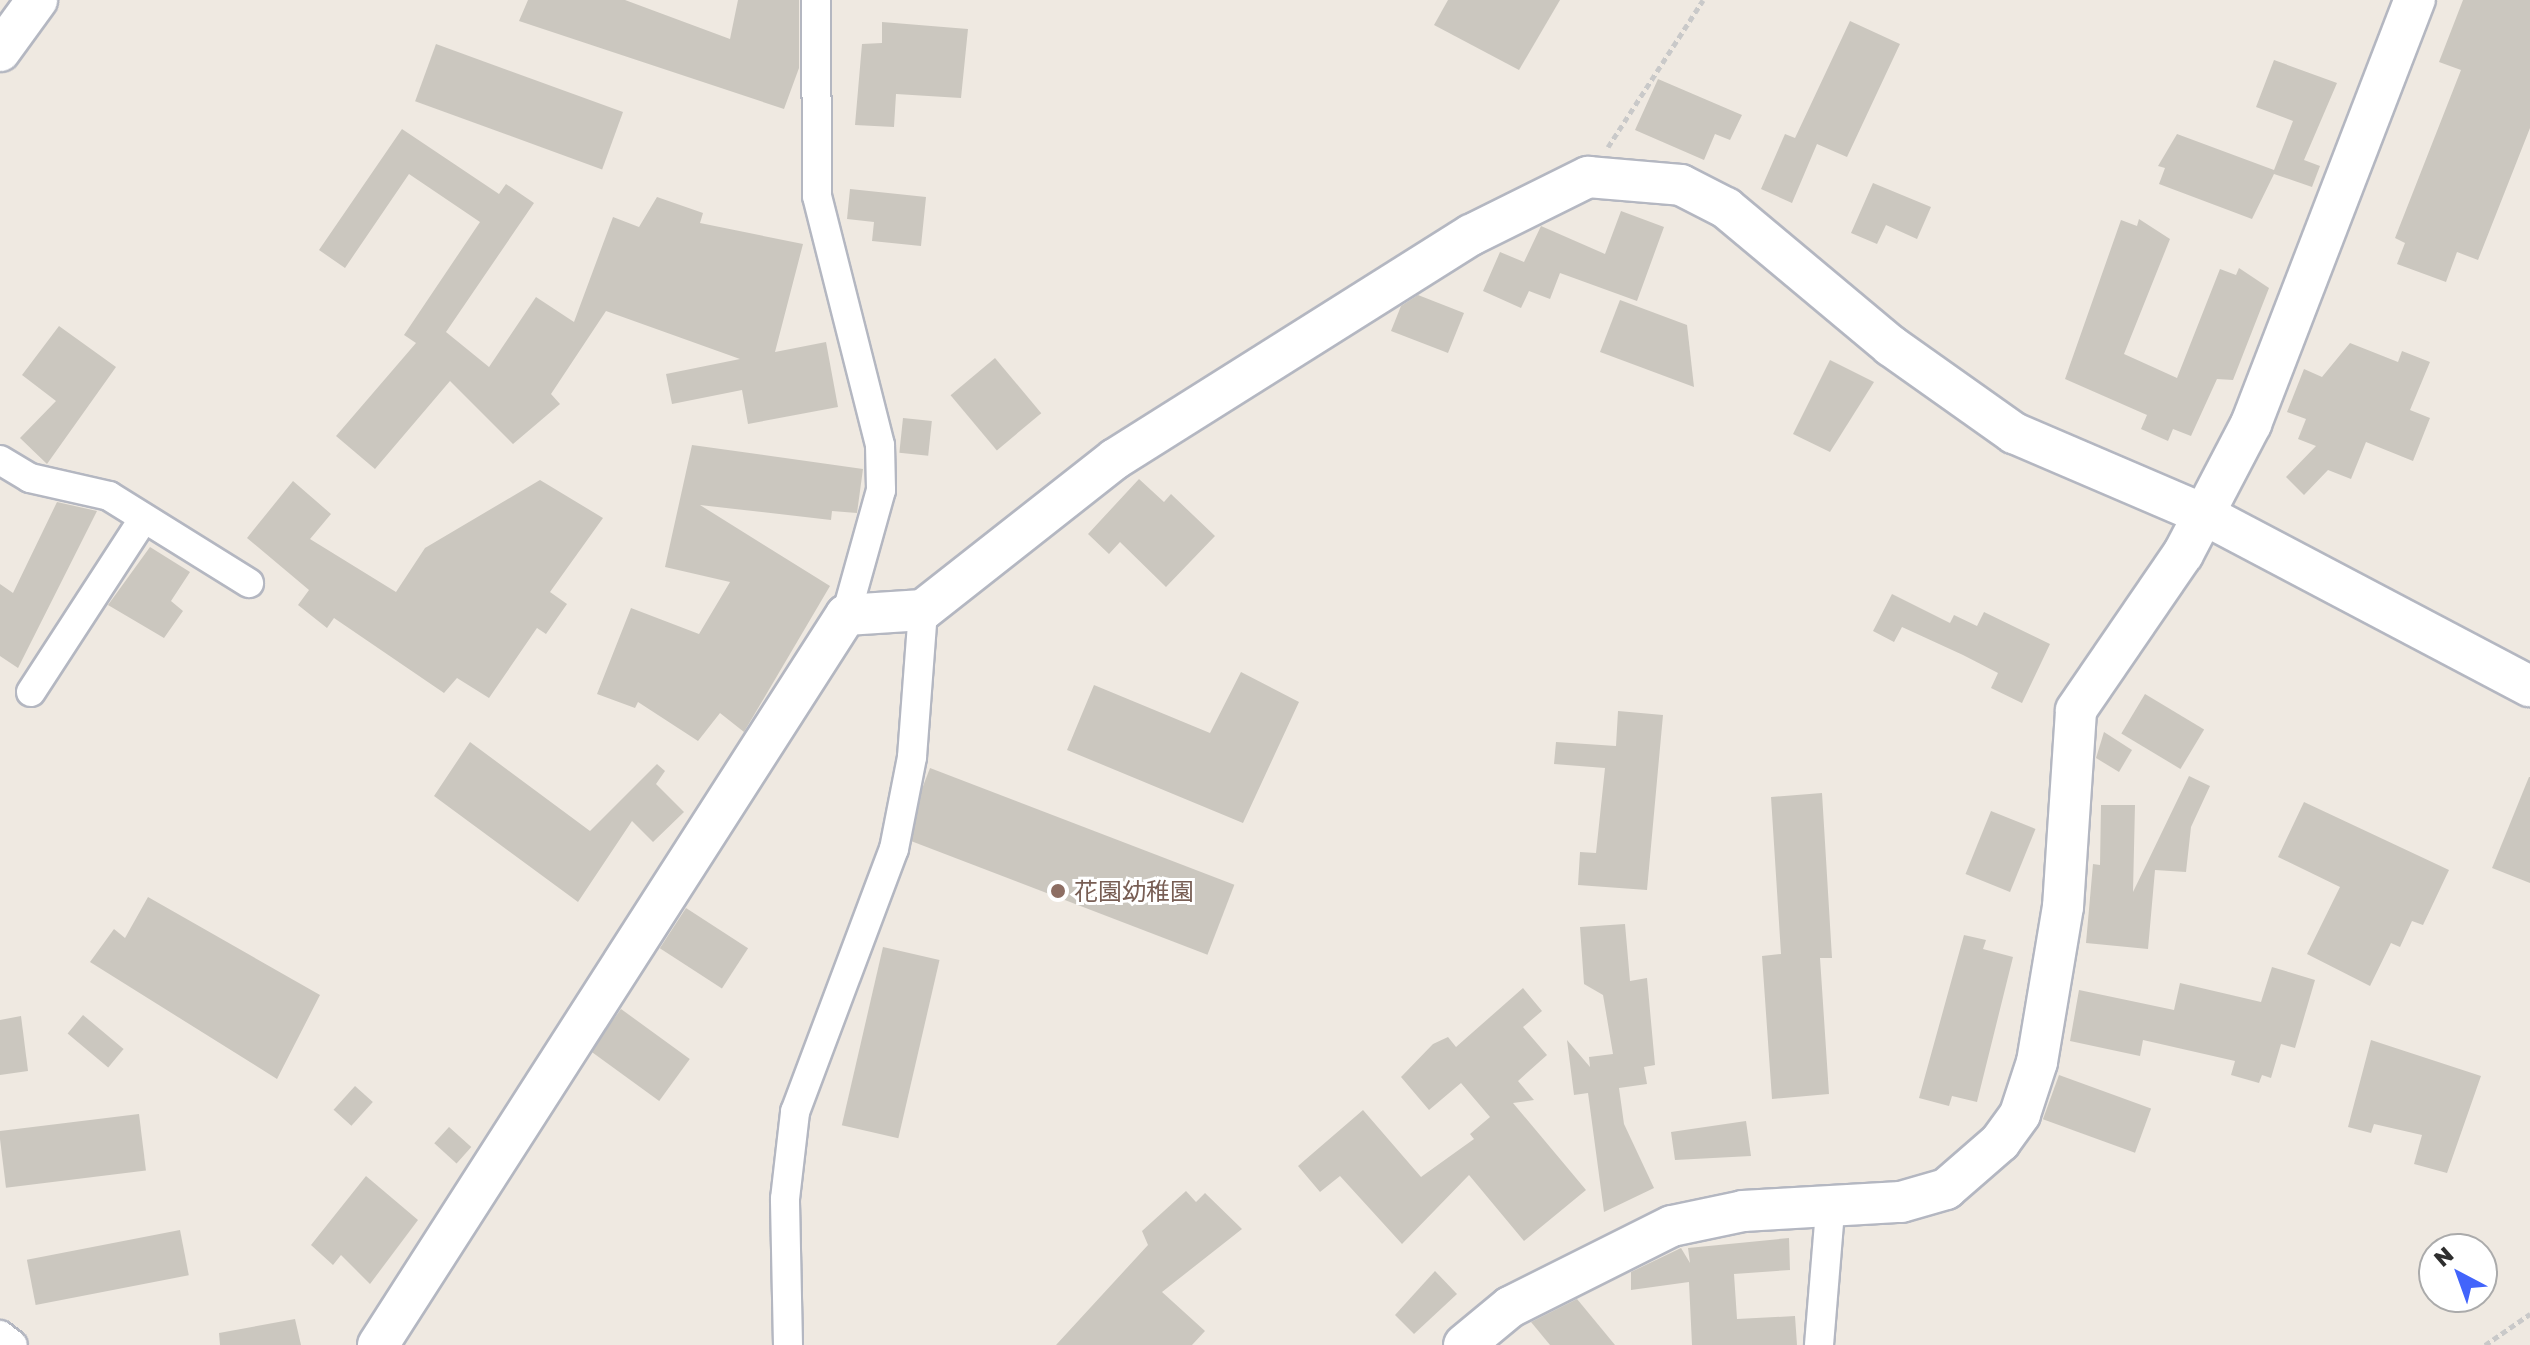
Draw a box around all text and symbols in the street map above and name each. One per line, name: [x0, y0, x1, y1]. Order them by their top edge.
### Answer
place label: 花園幼稚園: [1074, 877, 1194, 905]
marker: 花園幼稚園: [1049, 882, 1067, 900]
north arrow: [2418, 1233, 2498, 1313]
text: N: [2428, 1240, 2458, 1272]

